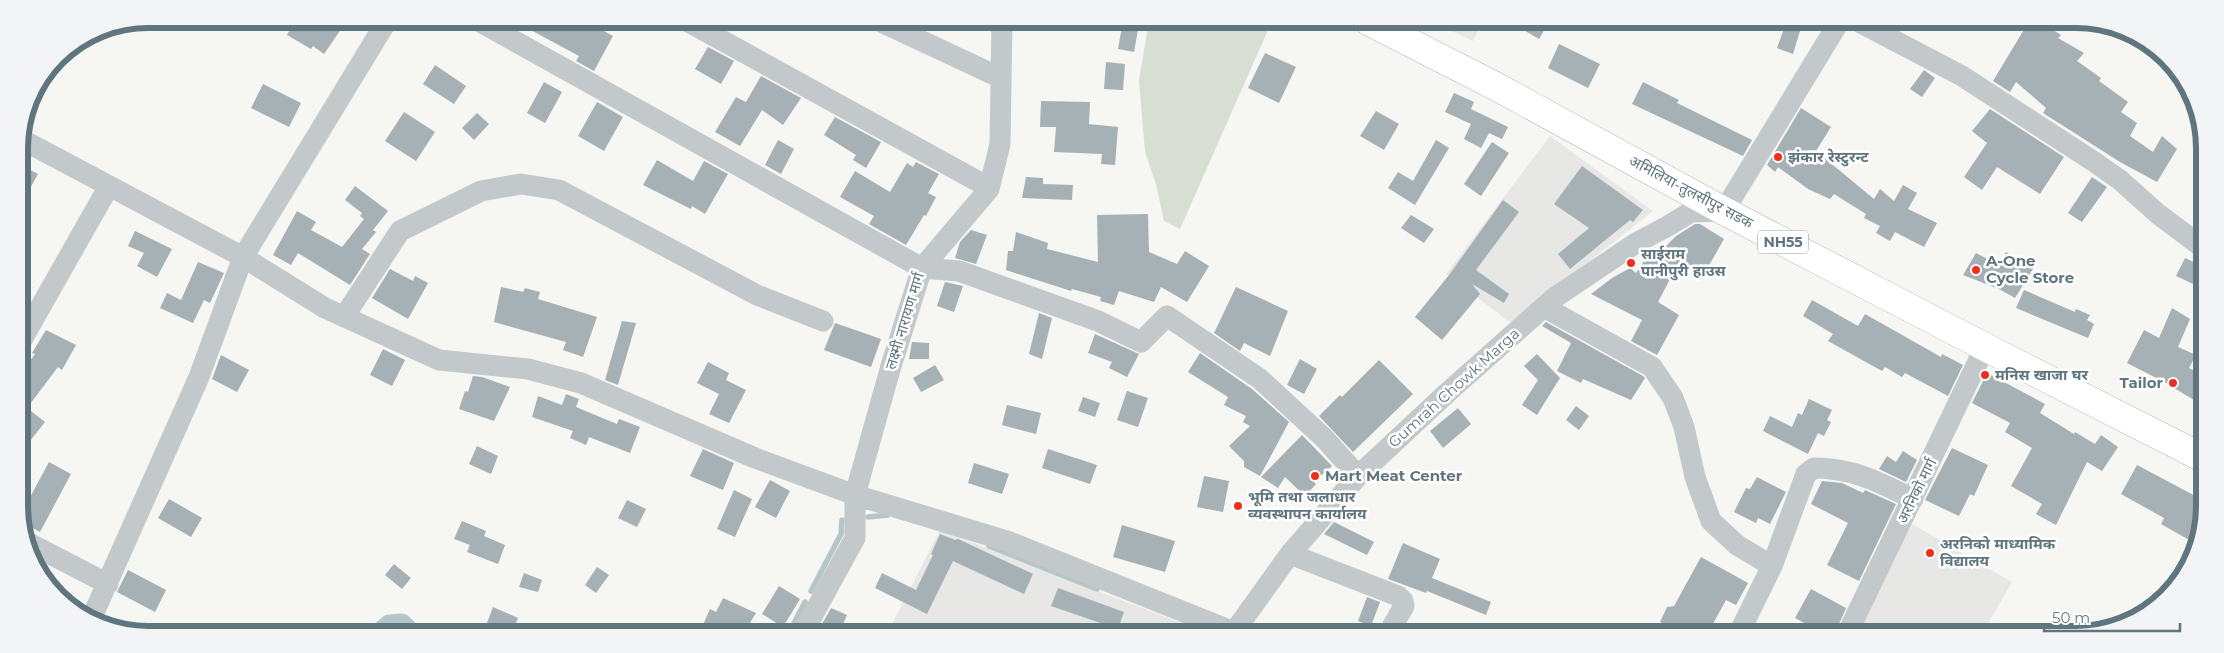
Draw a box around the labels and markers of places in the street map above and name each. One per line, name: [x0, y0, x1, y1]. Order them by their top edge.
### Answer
place label: झंकार रेस्टुरन्ट: [1788, 147, 1870, 167]
marker: झंकार रेस्टुरन्ट: [1772, 151, 1784, 163]
place label: साईराम पानीपुरी हाउस: [1641, 244, 1726, 281]
place label: A-One Cycle Store: [1985, 251, 2074, 287]
marker: साईराम पानीपुरी हाउस: [1625, 257, 1637, 269]
marker: A-One Cycle Store: [1970, 264, 1982, 276]
place label: मनिस खाजा घर: [1995, 365, 2088, 384]
marker: मनिस खाजा घर: [1979, 369, 1991, 381]
place label: Tailor: [2120, 373, 2164, 392]
marker: Tailor: [2167, 377, 2179, 389]
place label: Mart Meat Center: [1325, 466, 1463, 485]
marker: Mart Meat Center: [1309, 470, 1321, 482]
place label: भूमि तथा जलाधार व्यवस्थापन कार्यालय: [1247, 487, 1367, 523]
marker: भूमि तथा जलाधार व्यवस्थापन कार्यालय: [1232, 500, 1244, 512]
place label: अरनिको माध्यामिक विद्यालय: [1940, 534, 2056, 570]
marker: अरनिको माध्यामिक विद्यालय: [1924, 547, 1936, 559]

